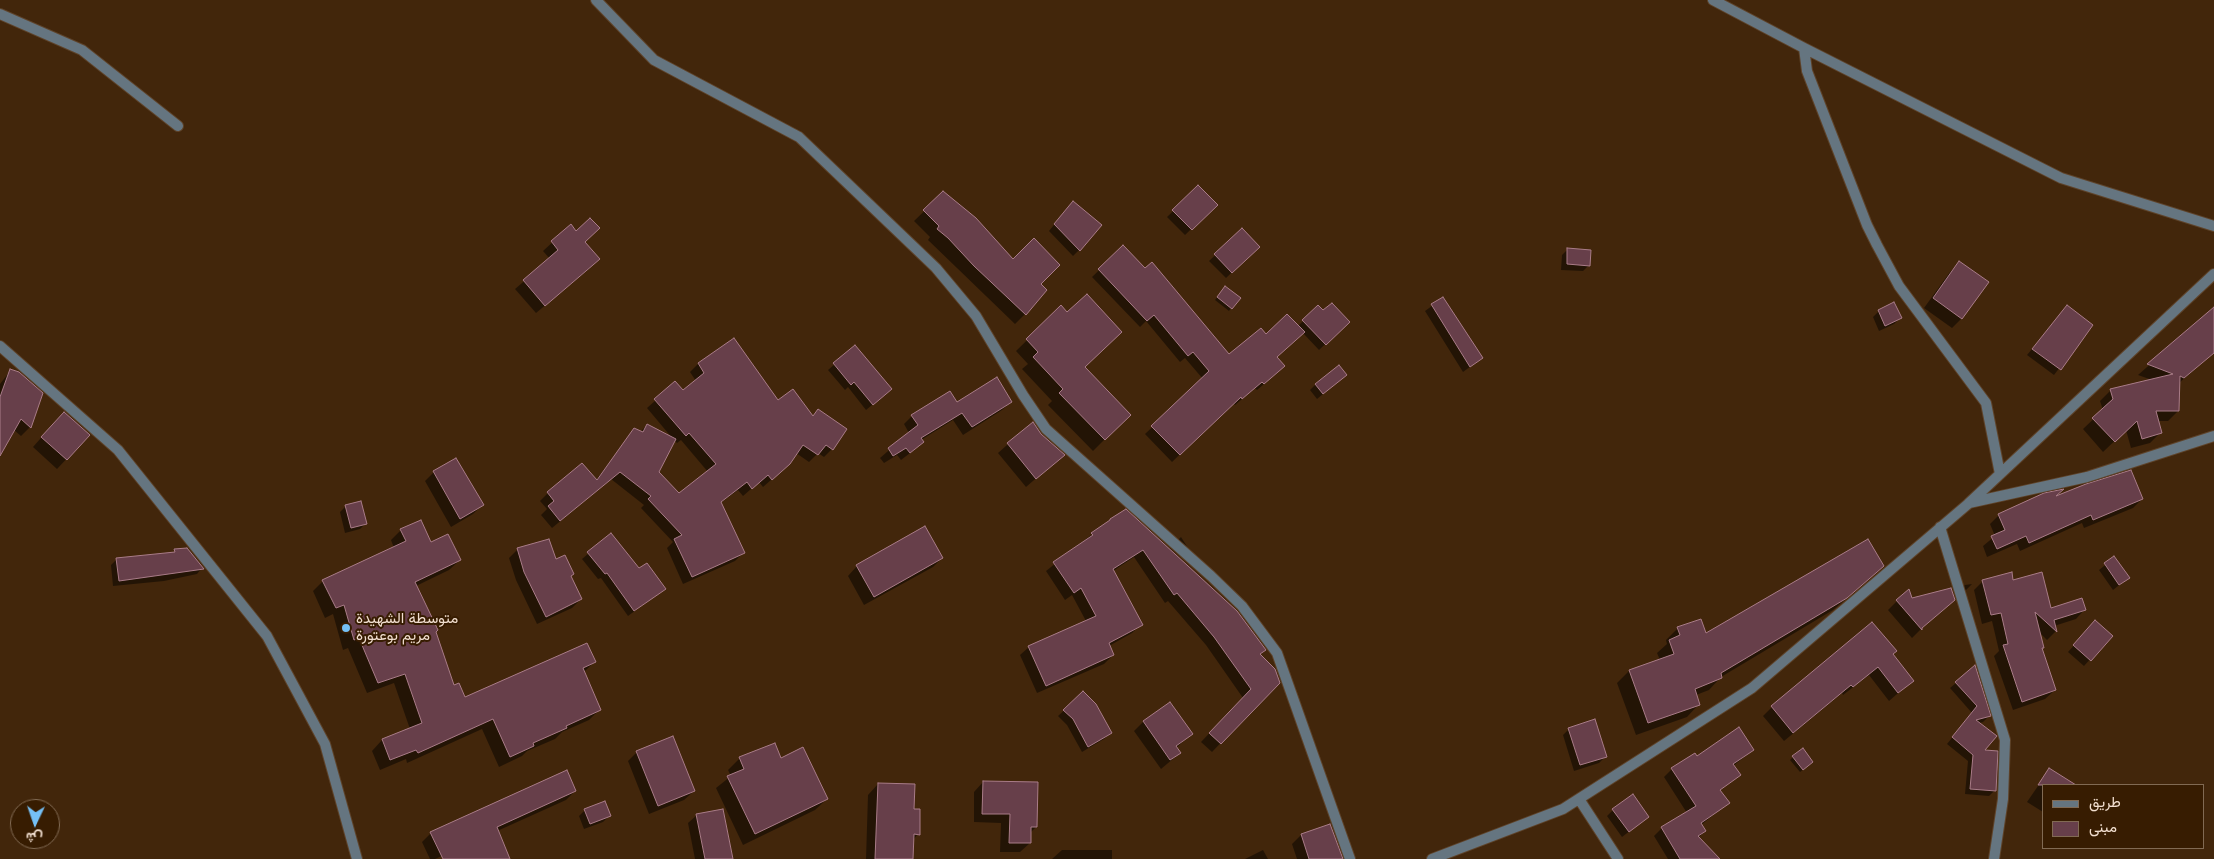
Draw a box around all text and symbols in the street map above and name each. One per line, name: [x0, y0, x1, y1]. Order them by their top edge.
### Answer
place label: متوسطة الشهيدة مريم بوعتورة: [356, 610, 458, 645]
marker: متوسطة الشهيدة مريم بوعتورة: [340, 622, 352, 634]
legend: [2042, 784, 2204, 849]
text: طريق: [2089, 793, 2121, 810]
north arrow: [10, 799, 60, 849]
text: مبنى: [2089, 818, 2117, 835]
text: ش: [25, 830, 43, 846]

